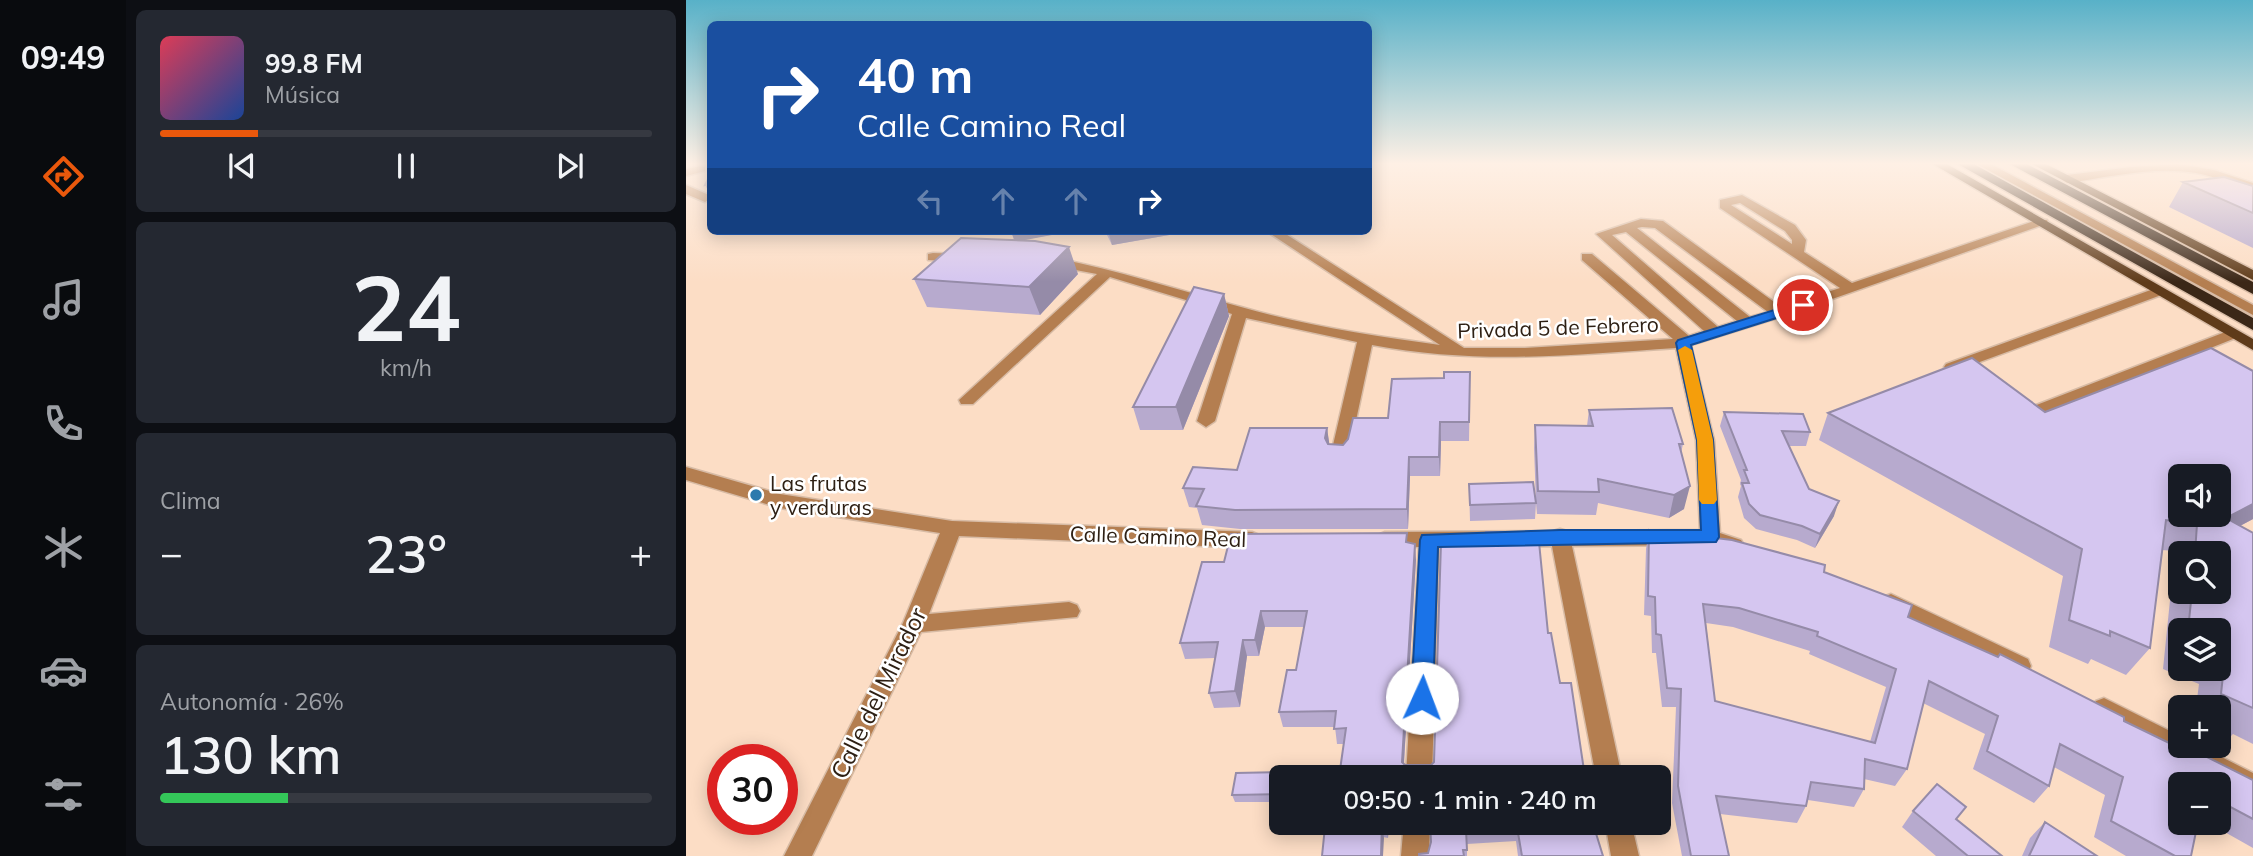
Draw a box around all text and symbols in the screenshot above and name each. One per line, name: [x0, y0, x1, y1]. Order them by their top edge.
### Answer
text: 09:49: [21, 37, 105, 77]
text: 40 m: [857, 44, 973, 105]
text: 99.8 FM: [265, 47, 363, 80]
icon: right: [742, 49, 833, 140]
text: Música: [265, 80, 340, 109]
text: Calle Camino Real: [857, 105, 1126, 145]
icon: previous: [223, 147, 261, 185]
icon: pause: [387, 147, 425, 185]
icon: next: [551, 147, 589, 185]
icon: directions: [39, 152, 88, 201]
icon: left: [911, 182, 949, 220]
icon: ahead: [984, 182, 1022, 220]
icon: ahead: [1057, 182, 1095, 220]
icon: right: [1130, 182, 1168, 220]
text: 24: [351, 250, 461, 364]
icon: music: [39, 275, 88, 324]
pin: [1773, 275, 1833, 335]
icon: arrive: [1784, 286, 1822, 324]
street label: Privada 5 de Febrero: [1457, 310, 1659, 344]
text: km/h: [380, 353, 432, 382]
icon: phone: [39, 399, 88, 448]
map controls: [2168, 464, 2231, 835]
button: sound: [2168, 464, 2231, 527]
place label: Las frutas y verduras: [770, 470, 872, 520]
text: Clima: [160, 486, 221, 515]
marker: Las frutas y verduras: [748, 487, 764, 503]
street label: Calle Camino Real: [1069, 520, 1247, 552]
text: 23°: [365, 521, 447, 586]
icon: climate: [39, 523, 88, 572]
text: −: [160, 529, 183, 577]
text: +: [629, 529, 652, 577]
button: search: [2168, 541, 2231, 604]
street label: Calle del Mirador: [824, 602, 933, 783]
button: layers: [2168, 618, 2231, 681]
icon: car: [39, 646, 88, 695]
position arrow: [1385, 661, 1459, 735]
text: Autonomía · 26%: [160, 687, 344, 716]
button: +: [2168, 695, 2231, 758]
text: 130 km: [160, 722, 341, 787]
speed limit sign: 30: [707, 744, 798, 835]
icon: filters: [39, 770, 88, 819]
button: −: [2168, 772, 2231, 835]
text: 09:50 · 1 min · 240 m: [1343, 783, 1597, 816]

